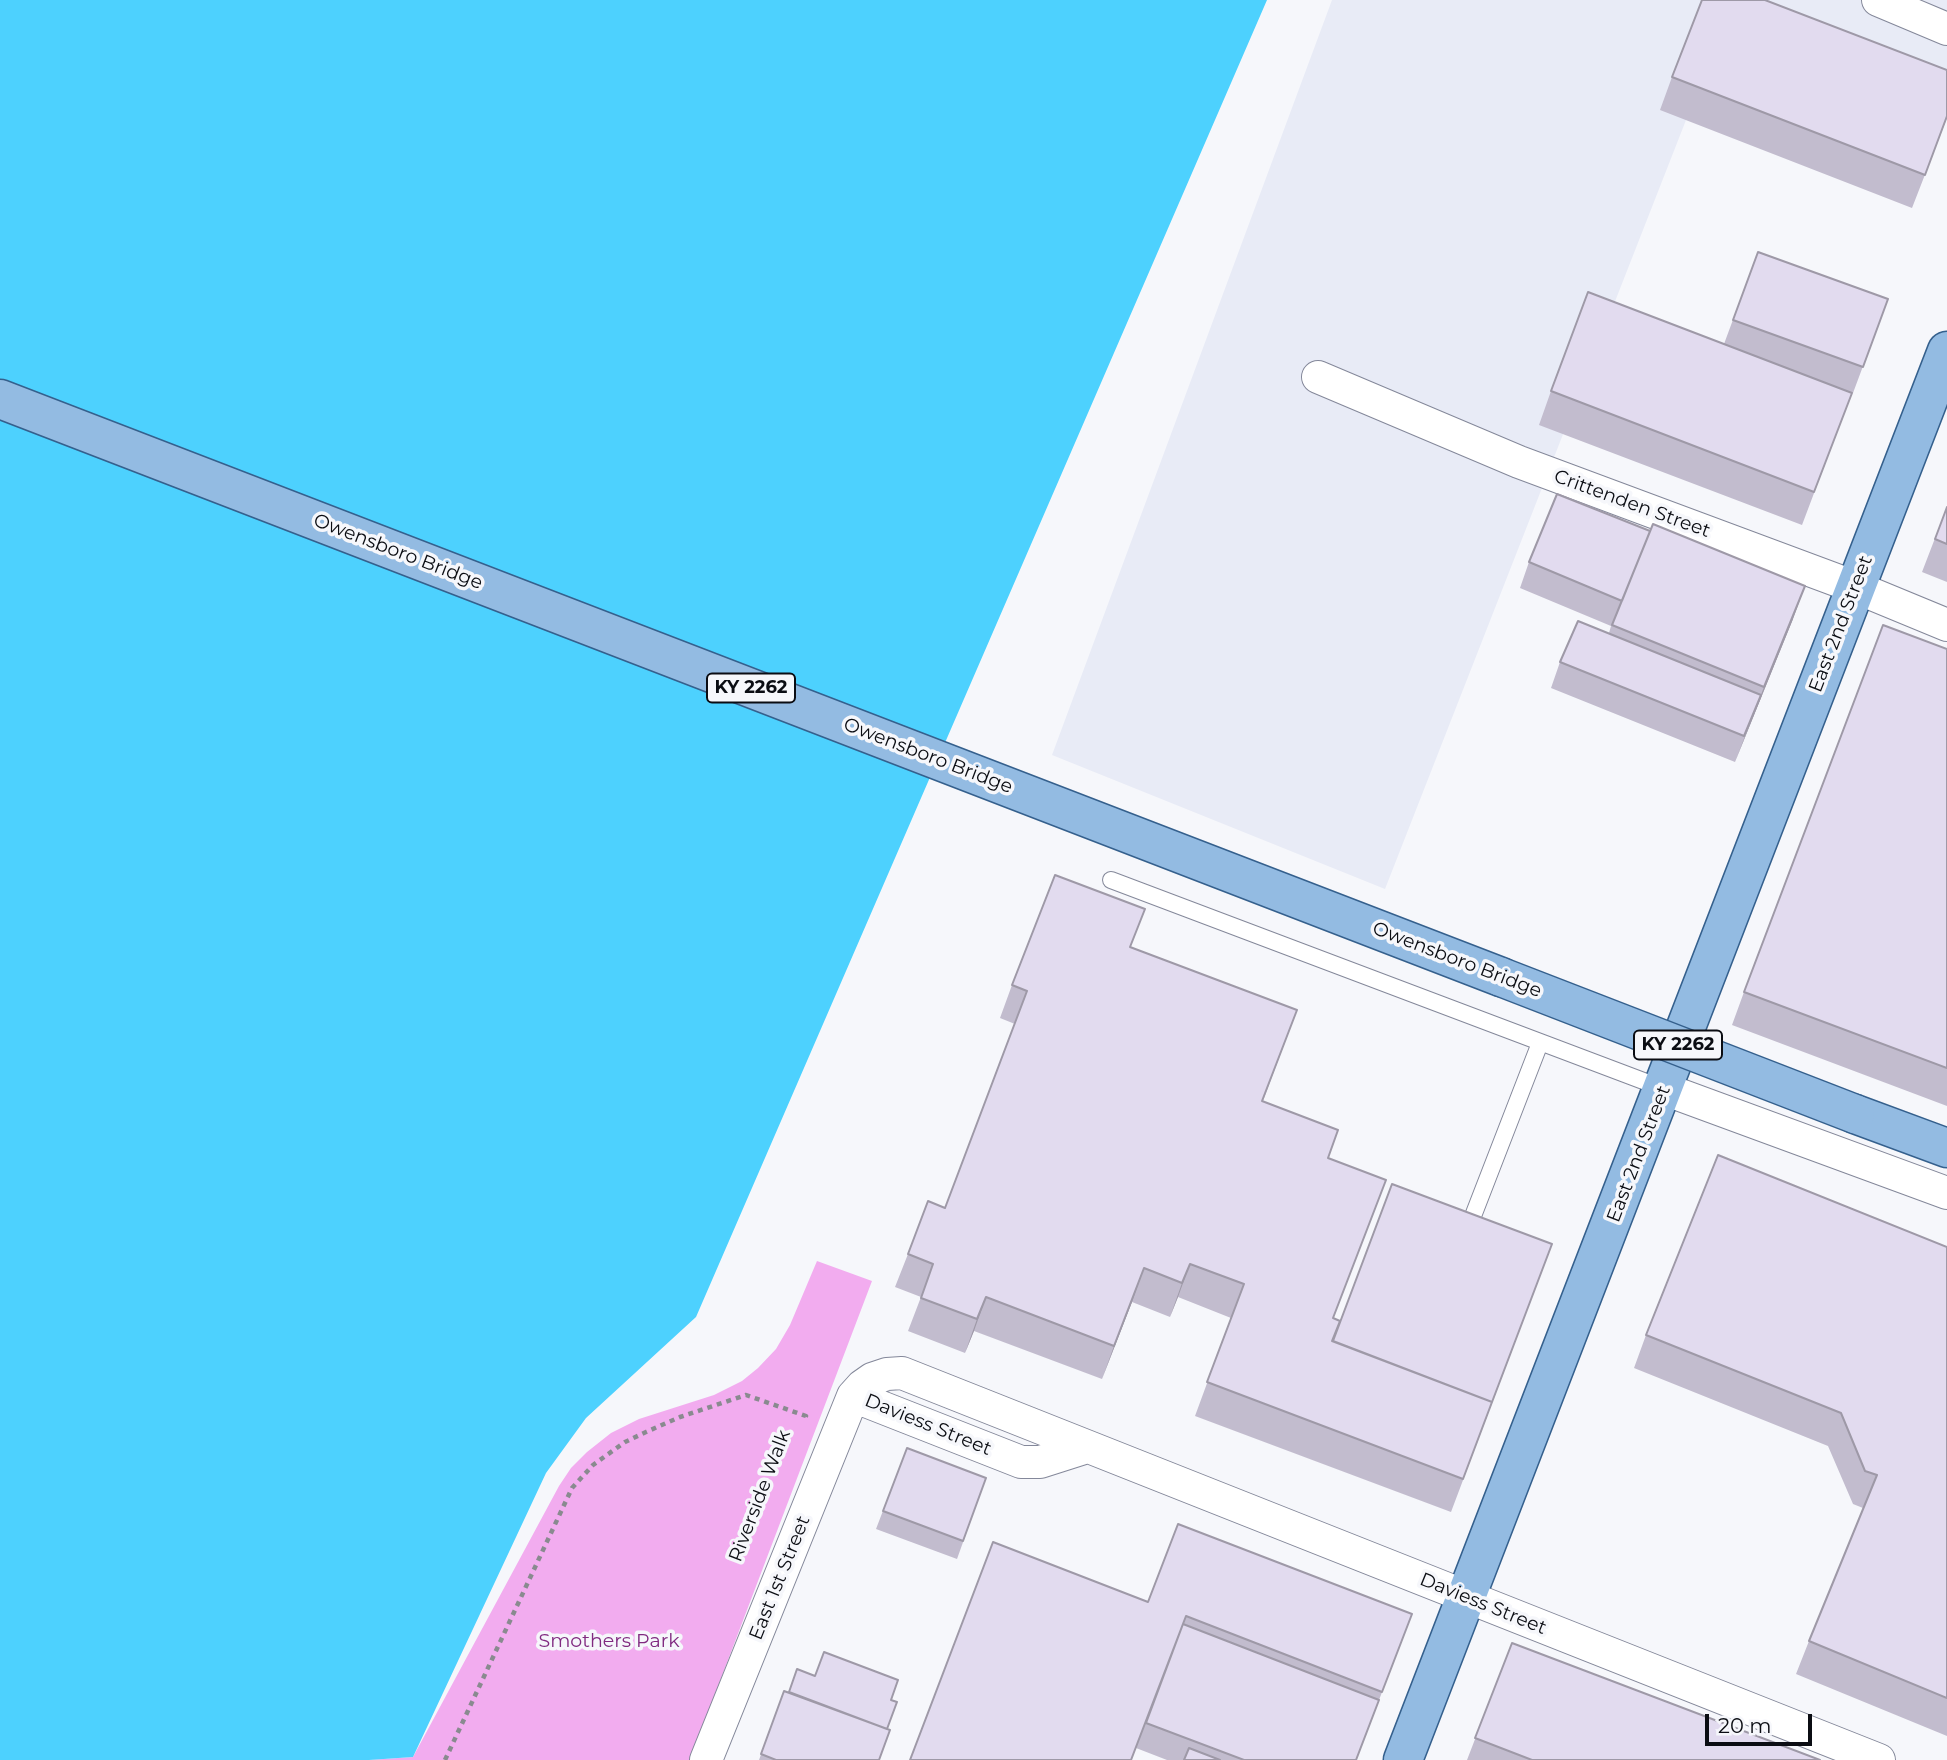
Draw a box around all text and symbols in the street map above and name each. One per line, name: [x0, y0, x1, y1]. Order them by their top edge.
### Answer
street label: Crittenden Street: [1551, 465, 1713, 543]
street label: Owensboro Bridge: [310, 509, 486, 595]
street label: East 2nd Street: [1804, 552, 1878, 696]
road number: KY 2262: [707, 674, 795, 702]
street label: Owensboro Bridge: [840, 713, 1016, 799]
street label: Owensboro Bridge: [1369, 917, 1545, 1003]
road number: KY 2262: [1634, 1030, 1722, 1060]
street label: East 2nd Street: [1602, 1082, 1676, 1226]
street label: Daviess Street: [861, 1389, 995, 1461]
street label: Riverside Walk: [724, 1427, 796, 1565]
street label: East 1st Street: [745, 1513, 815, 1643]
street label: Daviess Street: [1416, 1568, 1550, 1640]
park label: Smothers Park: [538, 1630, 680, 1652]
scale bar: [1709, 1700, 1816, 1744]
text: 20 m: [1718, 1713, 1772, 1738]

